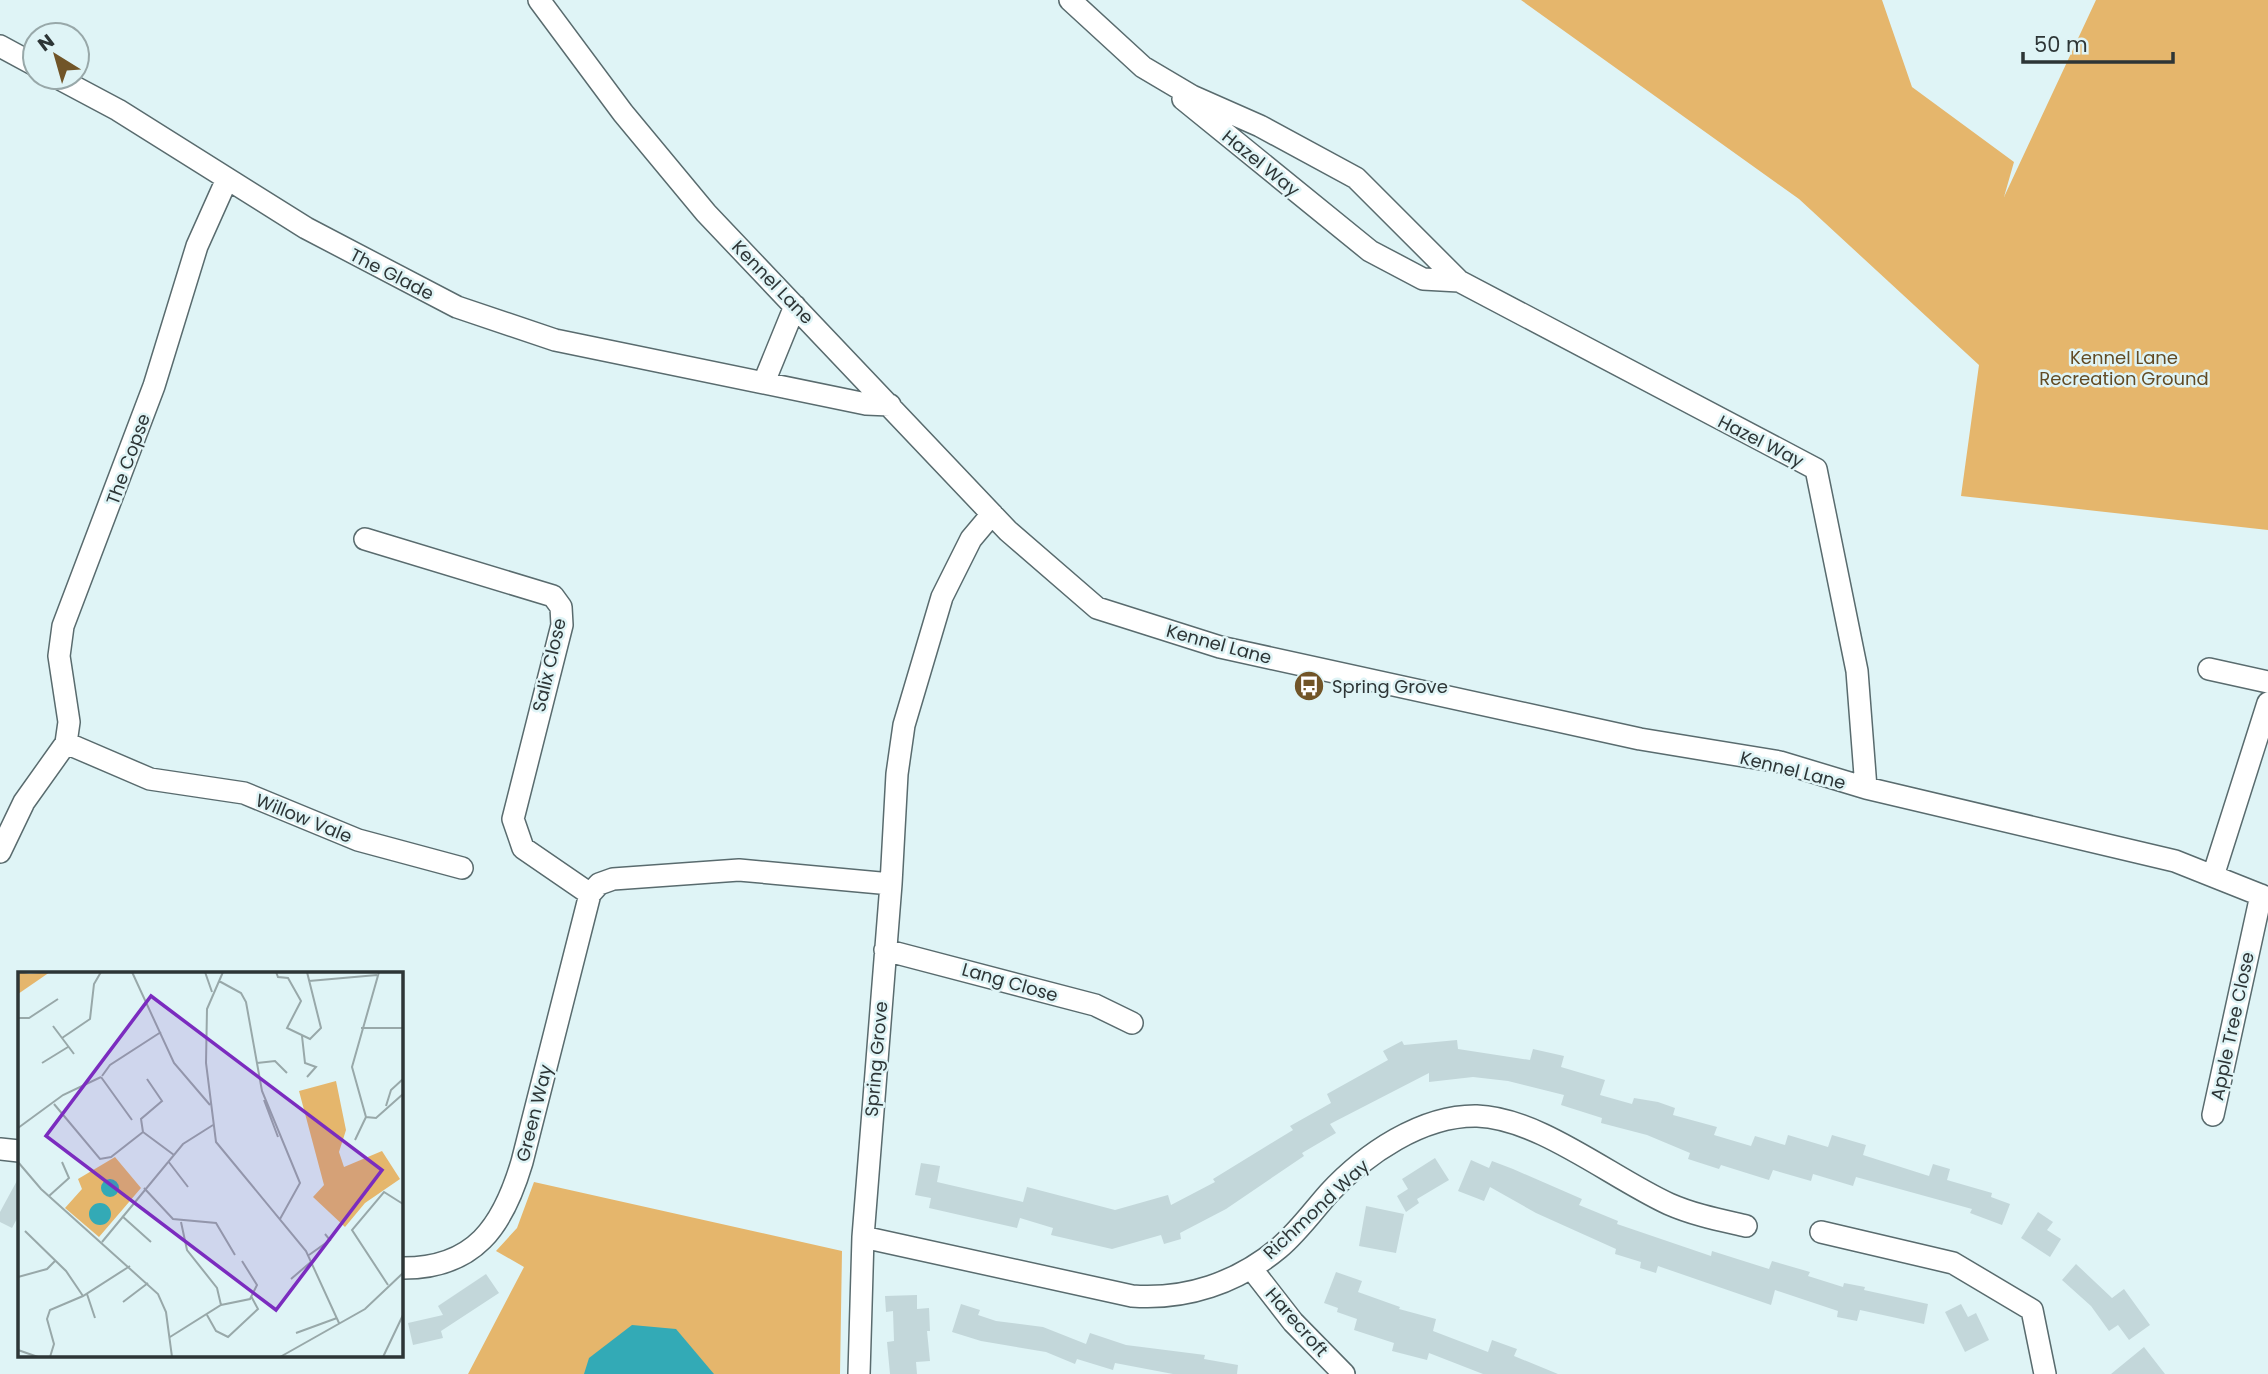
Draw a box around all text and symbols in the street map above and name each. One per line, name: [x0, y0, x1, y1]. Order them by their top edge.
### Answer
north arrow: [21, 21, 91, 91]
scale bar: [2023, 21, 2174, 65]
text: N: [32, 28, 60, 58]
text: 50 m: [2034, 30, 2088, 59]
street label: Hazel Way: [1217, 124, 1305, 202]
street label: Kennel Lane: [726, 234, 820, 330]
street label: The Glade: [346, 242, 438, 306]
park label: Kennel Lane Recreation Ground: [2039, 345, 2209, 391]
street label: Hazel Way: [1714, 409, 1808, 473]
street label: The Copse: [100, 410, 156, 508]
street label: Salix Close: [526, 616, 572, 714]
street label: Kennel Lane: [1164, 618, 1274, 670]
bus stop icon: Spring Grove: [1292, 669, 1326, 703]
place label: Spring Grove: [1332, 674, 1448, 699]
street label: Kennel Lane: [1738, 745, 1848, 795]
street label: Willow Vale: [252, 787, 356, 849]
street label: Apple Tree Close: [2204, 950, 2260, 1102]
street label: Lang Close: [959, 956, 1061, 1008]
inset map: [18, 972, 402, 1356]
street label: Spring Grove: [858, 1000, 894, 1118]
street label: Green Way: [510, 1062, 558, 1164]
street label: Richmond Way: [1258, 1153, 1374, 1265]
street label: Harecroft: [1260, 1282, 1334, 1362]

